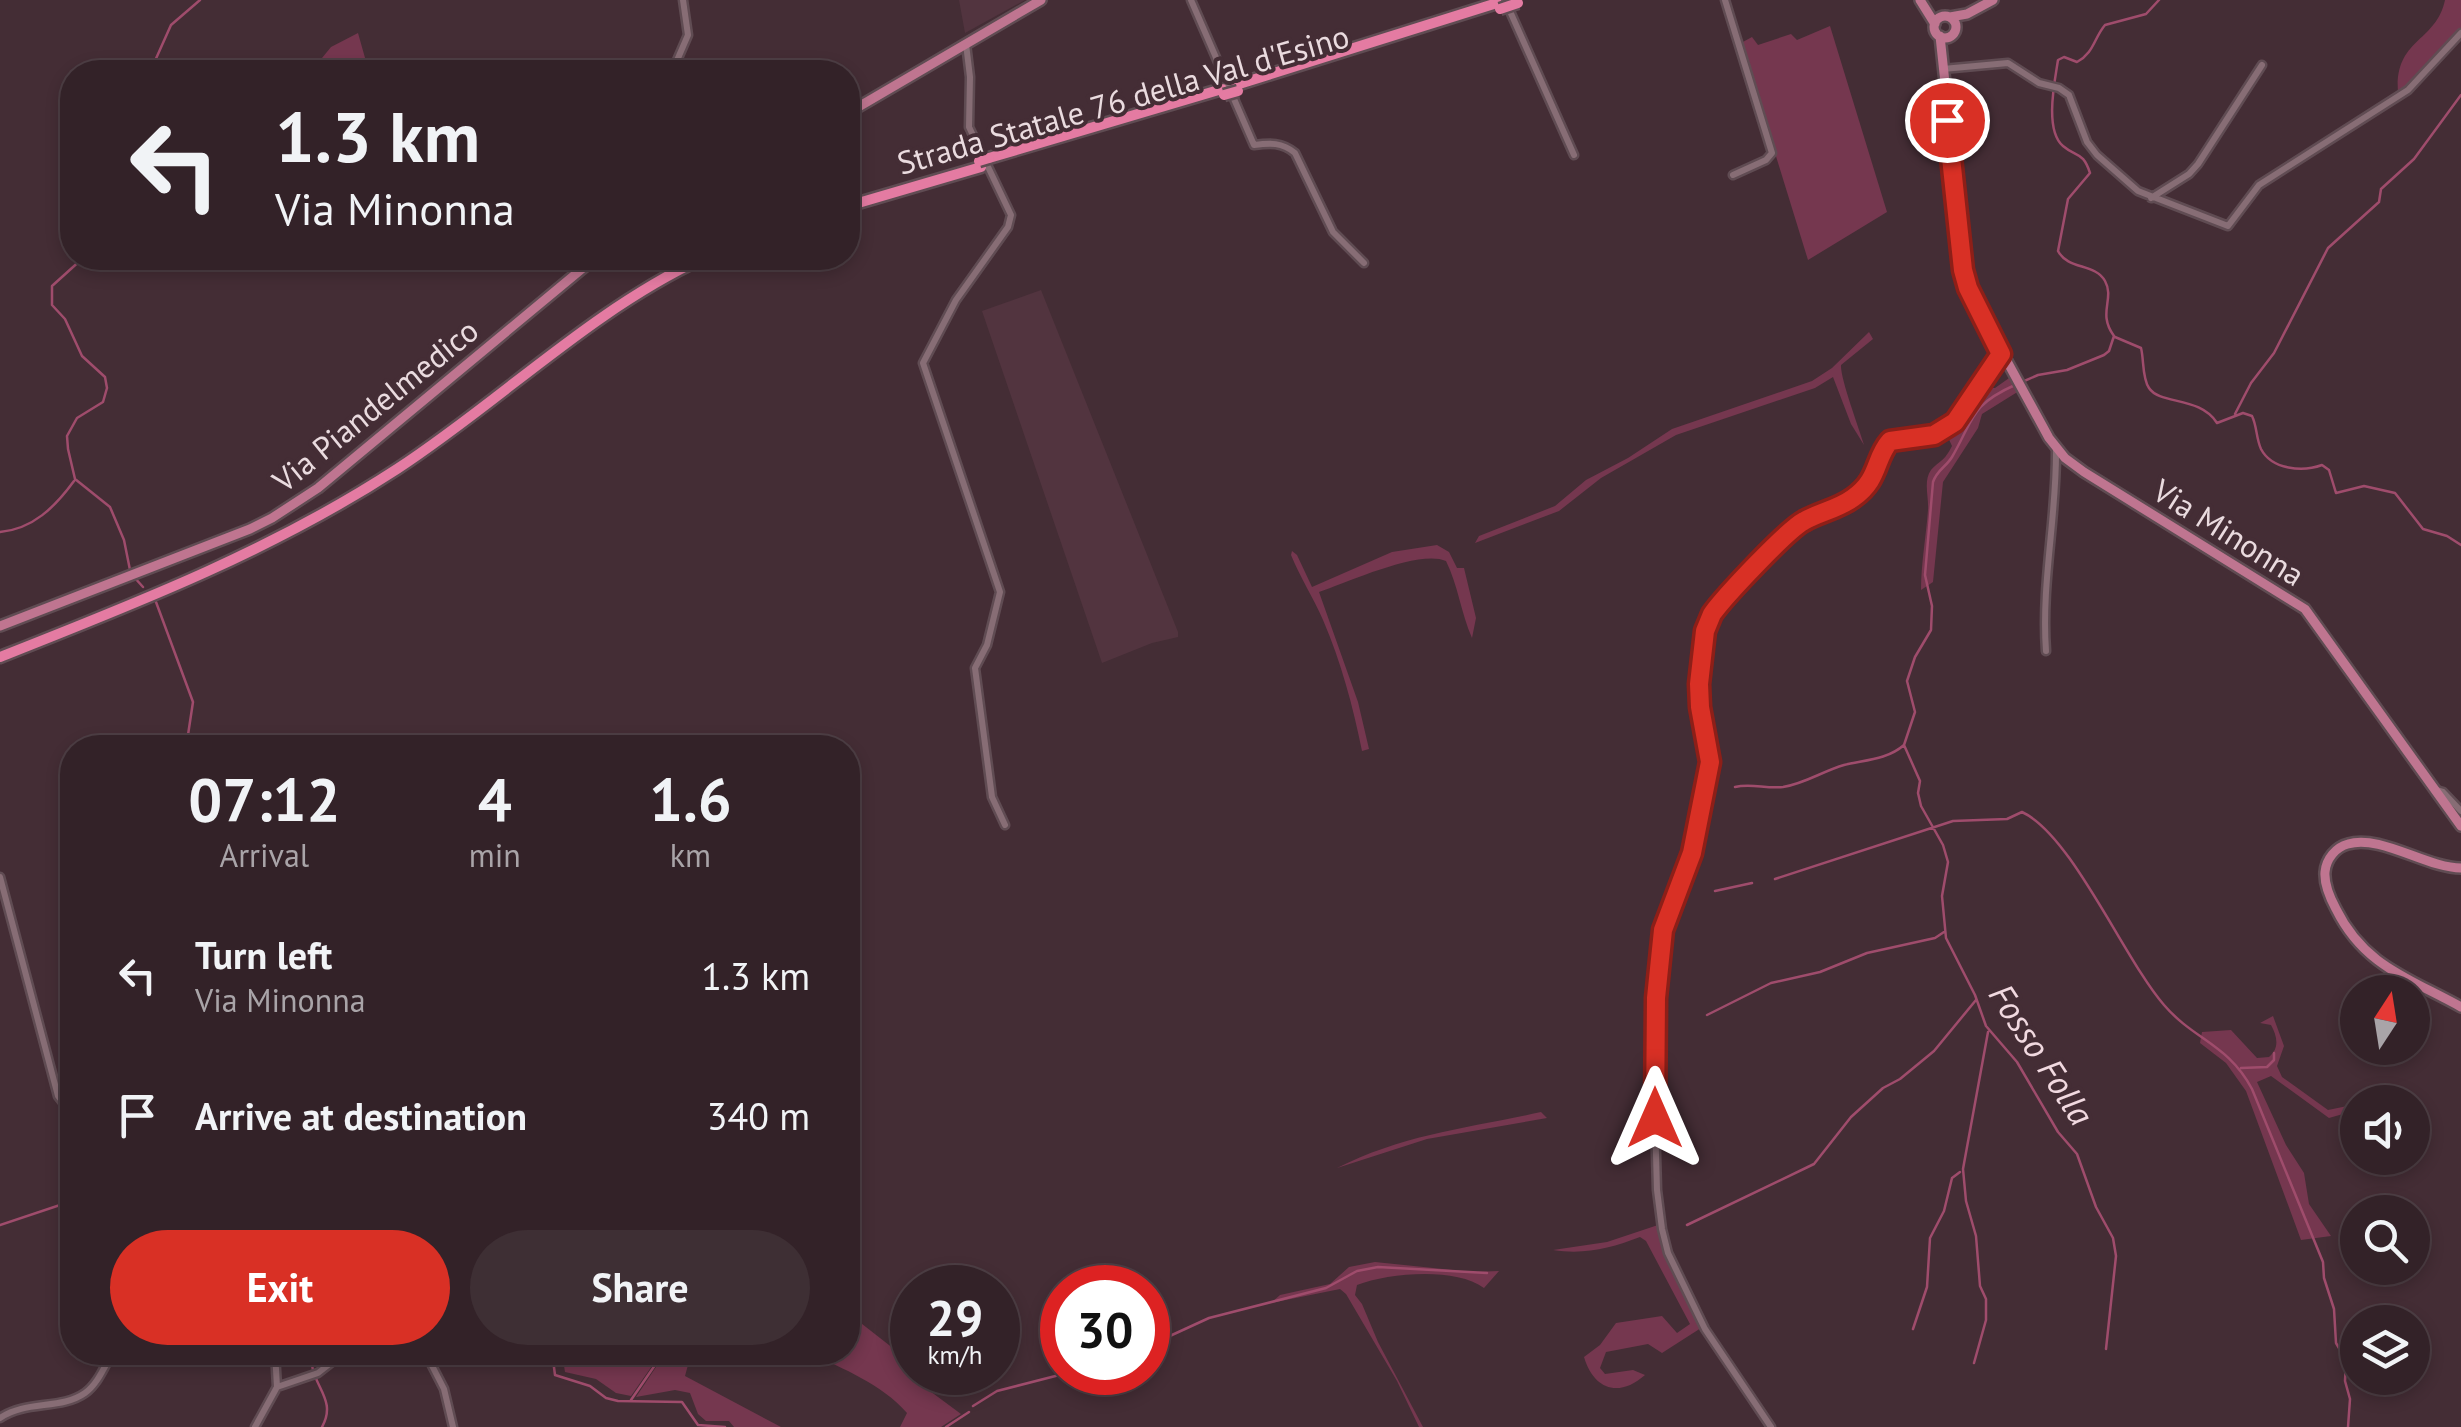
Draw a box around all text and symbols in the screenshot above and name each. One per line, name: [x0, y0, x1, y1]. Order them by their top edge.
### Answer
street label: Strada Statale 76 della Val d'Esino: [892, 14, 1354, 184]
pin: [1905, 78, 1990, 163]
text: 1.3 km: [275, 91, 480, 181]
icon: arrive: [1920, 93, 1975, 148]
icon: left: [110, 100, 240, 230]
text: Via Minonna: [275, 179, 515, 237]
street label: Via Piandelmedico: [263, 309, 486, 501]
street label: Via Minonna: [2145, 468, 2312, 595]
text: 07:12: [188, 760, 340, 838]
text: 4: [478, 760, 512, 838]
text: 1.6: [649, 760, 732, 838]
text: Arrival: [219, 834, 309, 876]
text: min: [469, 834, 521, 876]
text: km: [670, 834, 711, 876]
text: Turn left: [195, 930, 332, 979]
icon: left: [110, 948, 165, 1003]
text: 1.3 km: [701, 951, 810, 1000]
water label: Fosso Folla: [1979, 974, 2105, 1134]
north arrow: [2340, 975, 2430, 1065]
map controls: [2340, 975, 2430, 1395]
text: Via Minonna: [195, 979, 366, 1021]
position arrow: [1603, 1066, 1707, 1170]
button: sound: [2340, 1085, 2430, 1175]
icon: arrive: [110, 1088, 165, 1143]
text: Arrive at destination: [195, 1091, 527, 1140]
text: 340 m: [707, 1091, 810, 1140]
button: search: [2340, 1195, 2430, 1285]
button: Exit: [110, 1230, 450, 1345]
button: Share: [470, 1230, 810, 1345]
speed limit sign: 30: [1040, 1265, 1170, 1395]
text: 29: [927, 1285, 983, 1350]
button: layers: [2340, 1305, 2430, 1395]
text: km/h: [928, 1339, 982, 1371]

